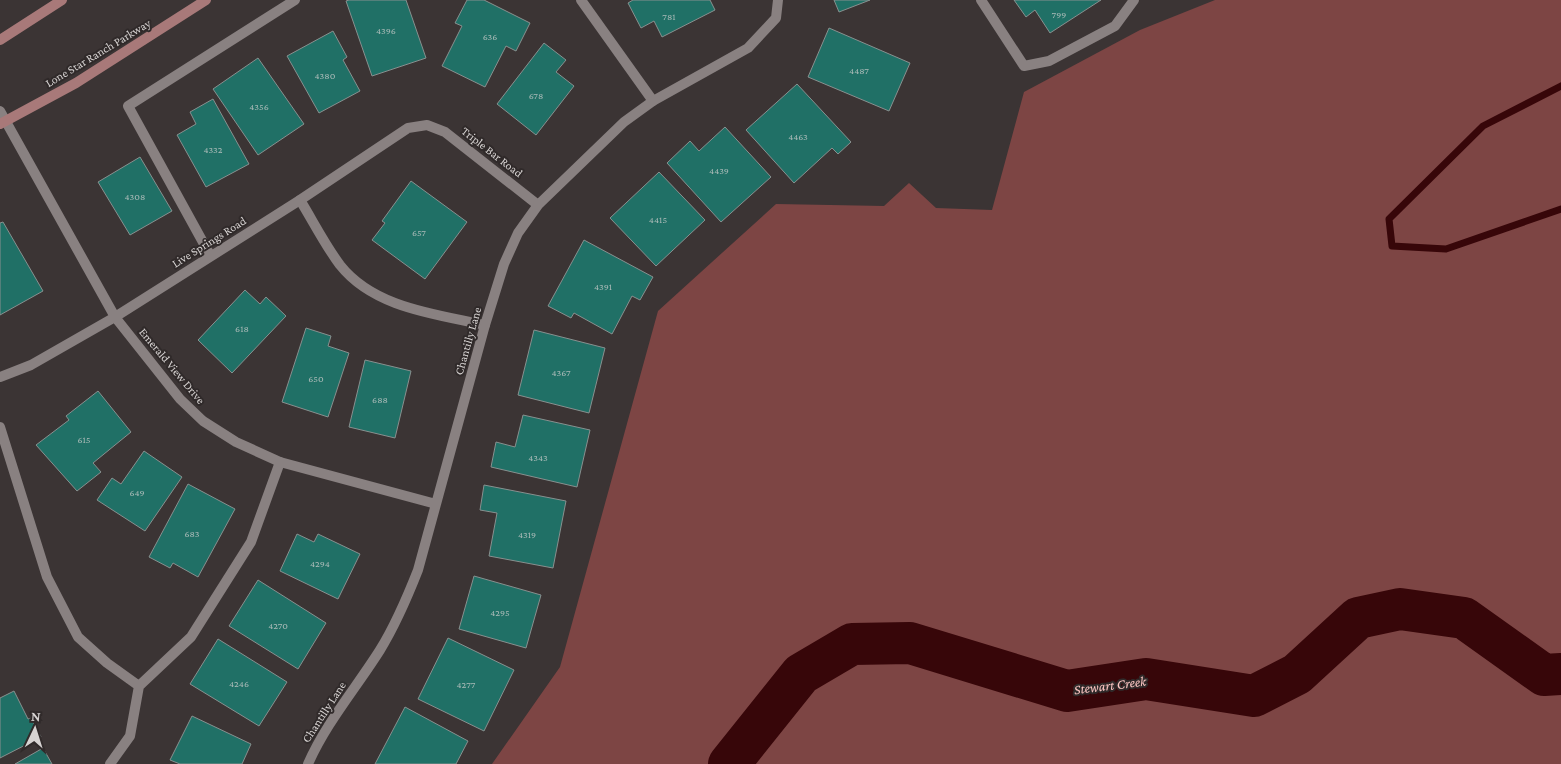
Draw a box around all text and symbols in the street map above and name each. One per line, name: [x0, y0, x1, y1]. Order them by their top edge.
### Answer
house number: 799: [1052, 9, 1066, 20]
house number: 781: [662, 11, 676, 22]
street label: Lone Star Ranch Parkway: [43, 16, 154, 90]
house number: 4396: [376, 25, 396, 36]
house number: 636: [483, 31, 497, 42]
house number: 4487: [849, 65, 869, 76]
house number: 4380: [315, 70, 336, 81]
house number: 678: [529, 90, 543, 101]
house number: 4356: [249, 101, 269, 112]
street label: Triple Bar Road: [459, 124, 526, 181]
house number: 4463: [788, 131, 808, 142]
house number: 4332: [203, 144, 223, 155]
house number: 4439: [709, 165, 729, 176]
house number: 4308: [125, 191, 145, 202]
street label: Live Springs Road: [169, 213, 249, 270]
house number: 4415: [649, 214, 667, 225]
house number: 657: [412, 227, 426, 238]
house number: 4391: [594, 281, 612, 292]
street label: Chantilly Lane: [452, 305, 484, 377]
house number: 618: [235, 323, 249, 334]
street label: Emerald View Drive: [136, 325, 208, 407]
house number: 4367: [551, 367, 571, 378]
house number: 650: [308, 373, 324, 384]
house number: 688: [372, 394, 388, 405]
house number: 615: [77, 434, 91, 445]
house number: 4343: [528, 452, 548, 463]
house number: 649: [129, 487, 145, 498]
house number: 683: [185, 528, 200, 539]
house number: 4319: [518, 529, 536, 540]
house number: 4294: [310, 558, 330, 569]
house number: 4295: [490, 607, 510, 618]
house number: 4270: [268, 620, 288, 631]
water label: Stewart Creek: [1073, 673, 1148, 697]
house number: 4246: [229, 678, 249, 689]
street label: Chantilly Lane: [299, 679, 349, 745]
house number: 4277: [457, 679, 476, 690]
north arrow: [10, 704, 60, 754]
text: N: [31, 708, 42, 724]

